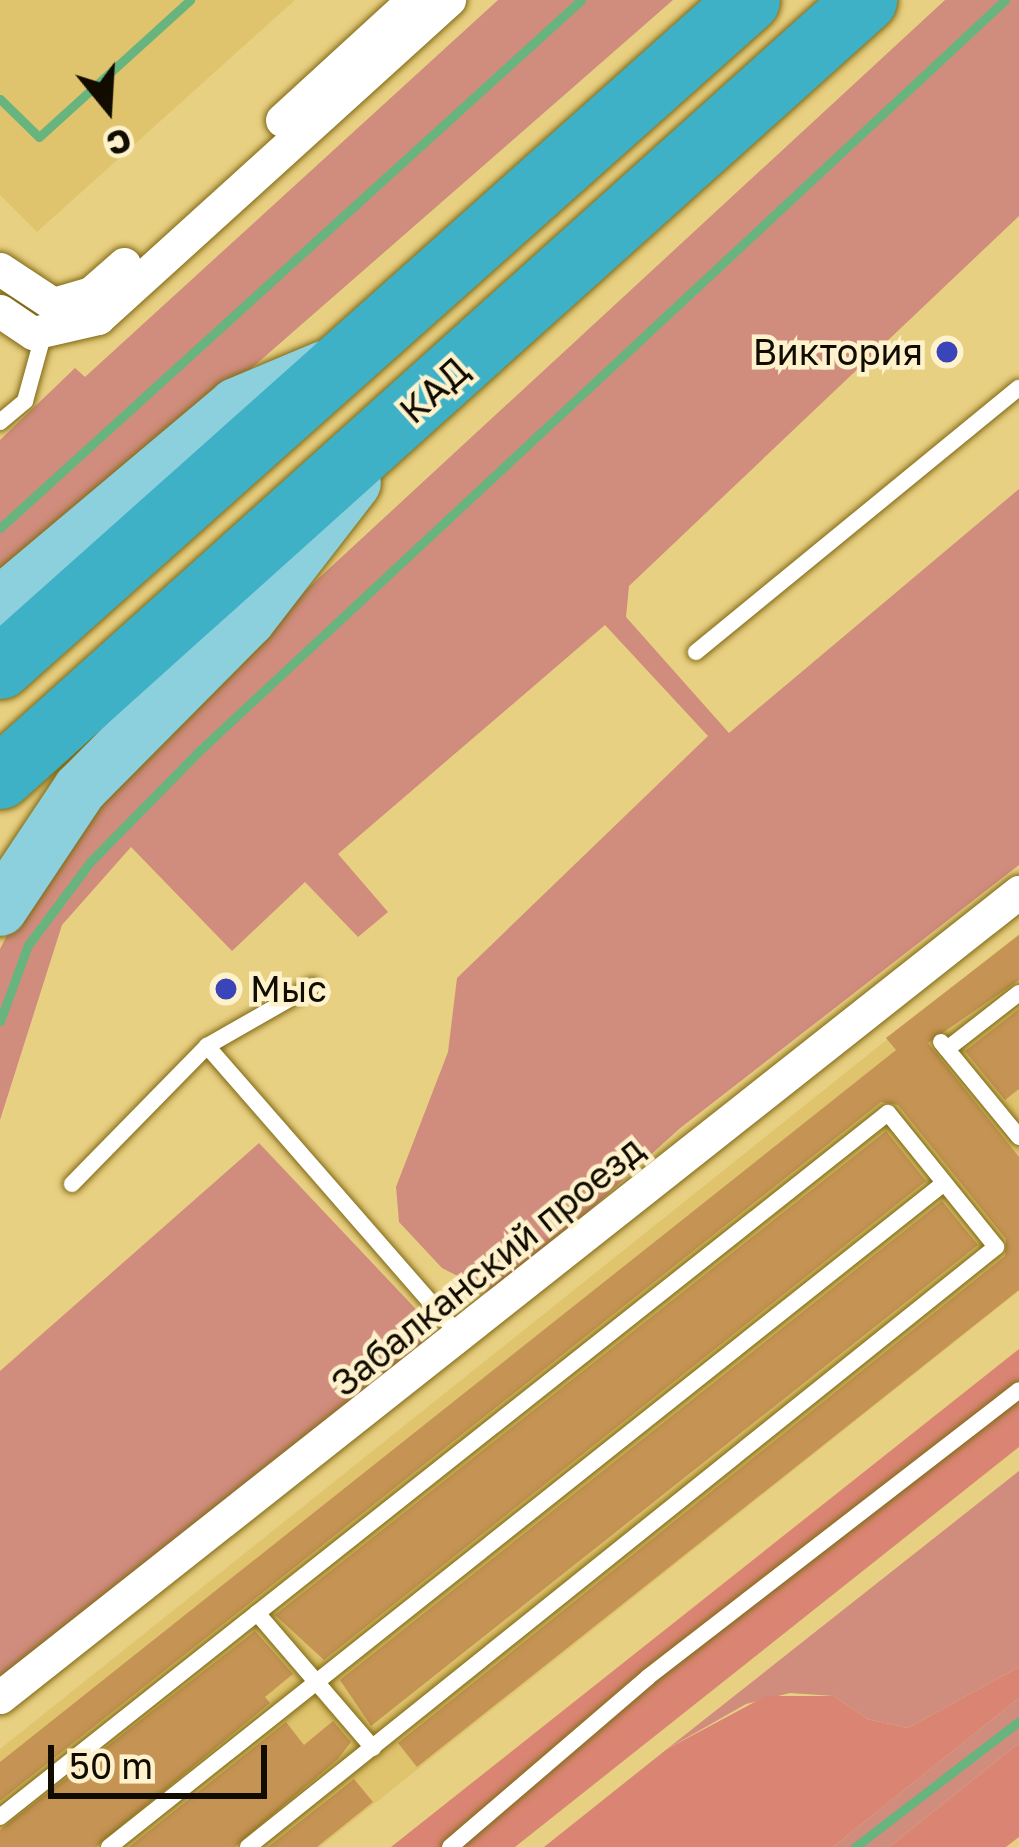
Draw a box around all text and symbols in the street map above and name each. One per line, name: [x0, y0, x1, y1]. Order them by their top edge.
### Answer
north arrow: [48, 48, 168, 168]
text: С: [102, 121, 136, 165]
place label: Виктория: [753, 330, 923, 374]
marker: Виктория: [934, 339, 960, 365]
street label: КАД: [391, 348, 477, 432]
place label: Мыс: [250, 967, 327, 1011]
marker: Мыс: [213, 976, 239, 1002]
street label: Забалканский проезд: [322, 1127, 652, 1405]
scale bar: [54, 1721, 273, 1795]
text: 50 m: [69, 1744, 153, 1787]

